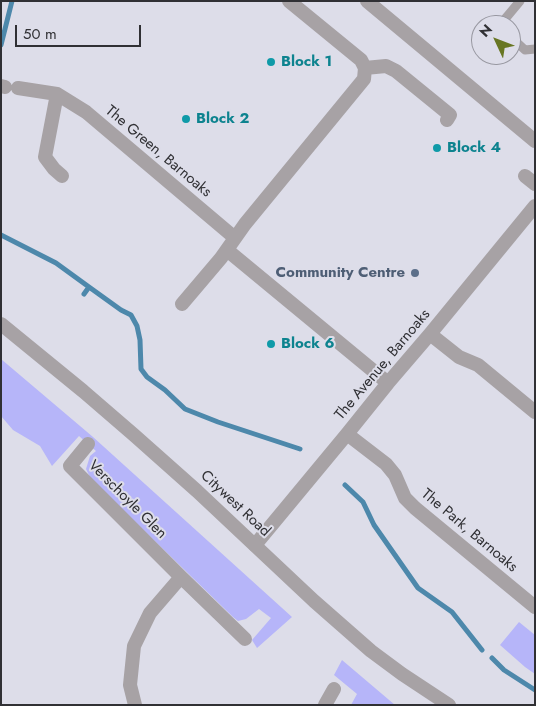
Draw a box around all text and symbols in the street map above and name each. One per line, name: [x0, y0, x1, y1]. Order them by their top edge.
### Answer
scale bar: [18, 15, 144, 47]
north arrow: [471, 15, 521, 65]
text: N: [475, 20, 497, 41]
text: 50 m: [23, 23, 57, 45]
place label: Block 1: [281, 53, 332, 71]
marker: Block 1: [265, 56, 277, 68]
street label: The Green, Barnoaks: [101, 102, 215, 202]
place label: Block 2: [196, 110, 249, 128]
marker: Block 2: [180, 113, 192, 125]
place label: Block 4: [447, 139, 501, 157]
marker: Block 4: [431, 142, 443, 154]
place label: Community Centre: [276, 264, 405, 282]
marker: Community Centre: [409, 267, 421, 279]
street label: The Avenue, Barnoaks: [331, 306, 435, 424]
place label: Block 6: [281, 335, 334, 353]
marker: Block 6: [265, 338, 277, 350]
street label: Verschoyle Glen: [84, 457, 170, 543]
street label: Citywest Road: [196, 467, 274, 541]
street label: The Park, Barnoaks: [417, 486, 521, 576]

